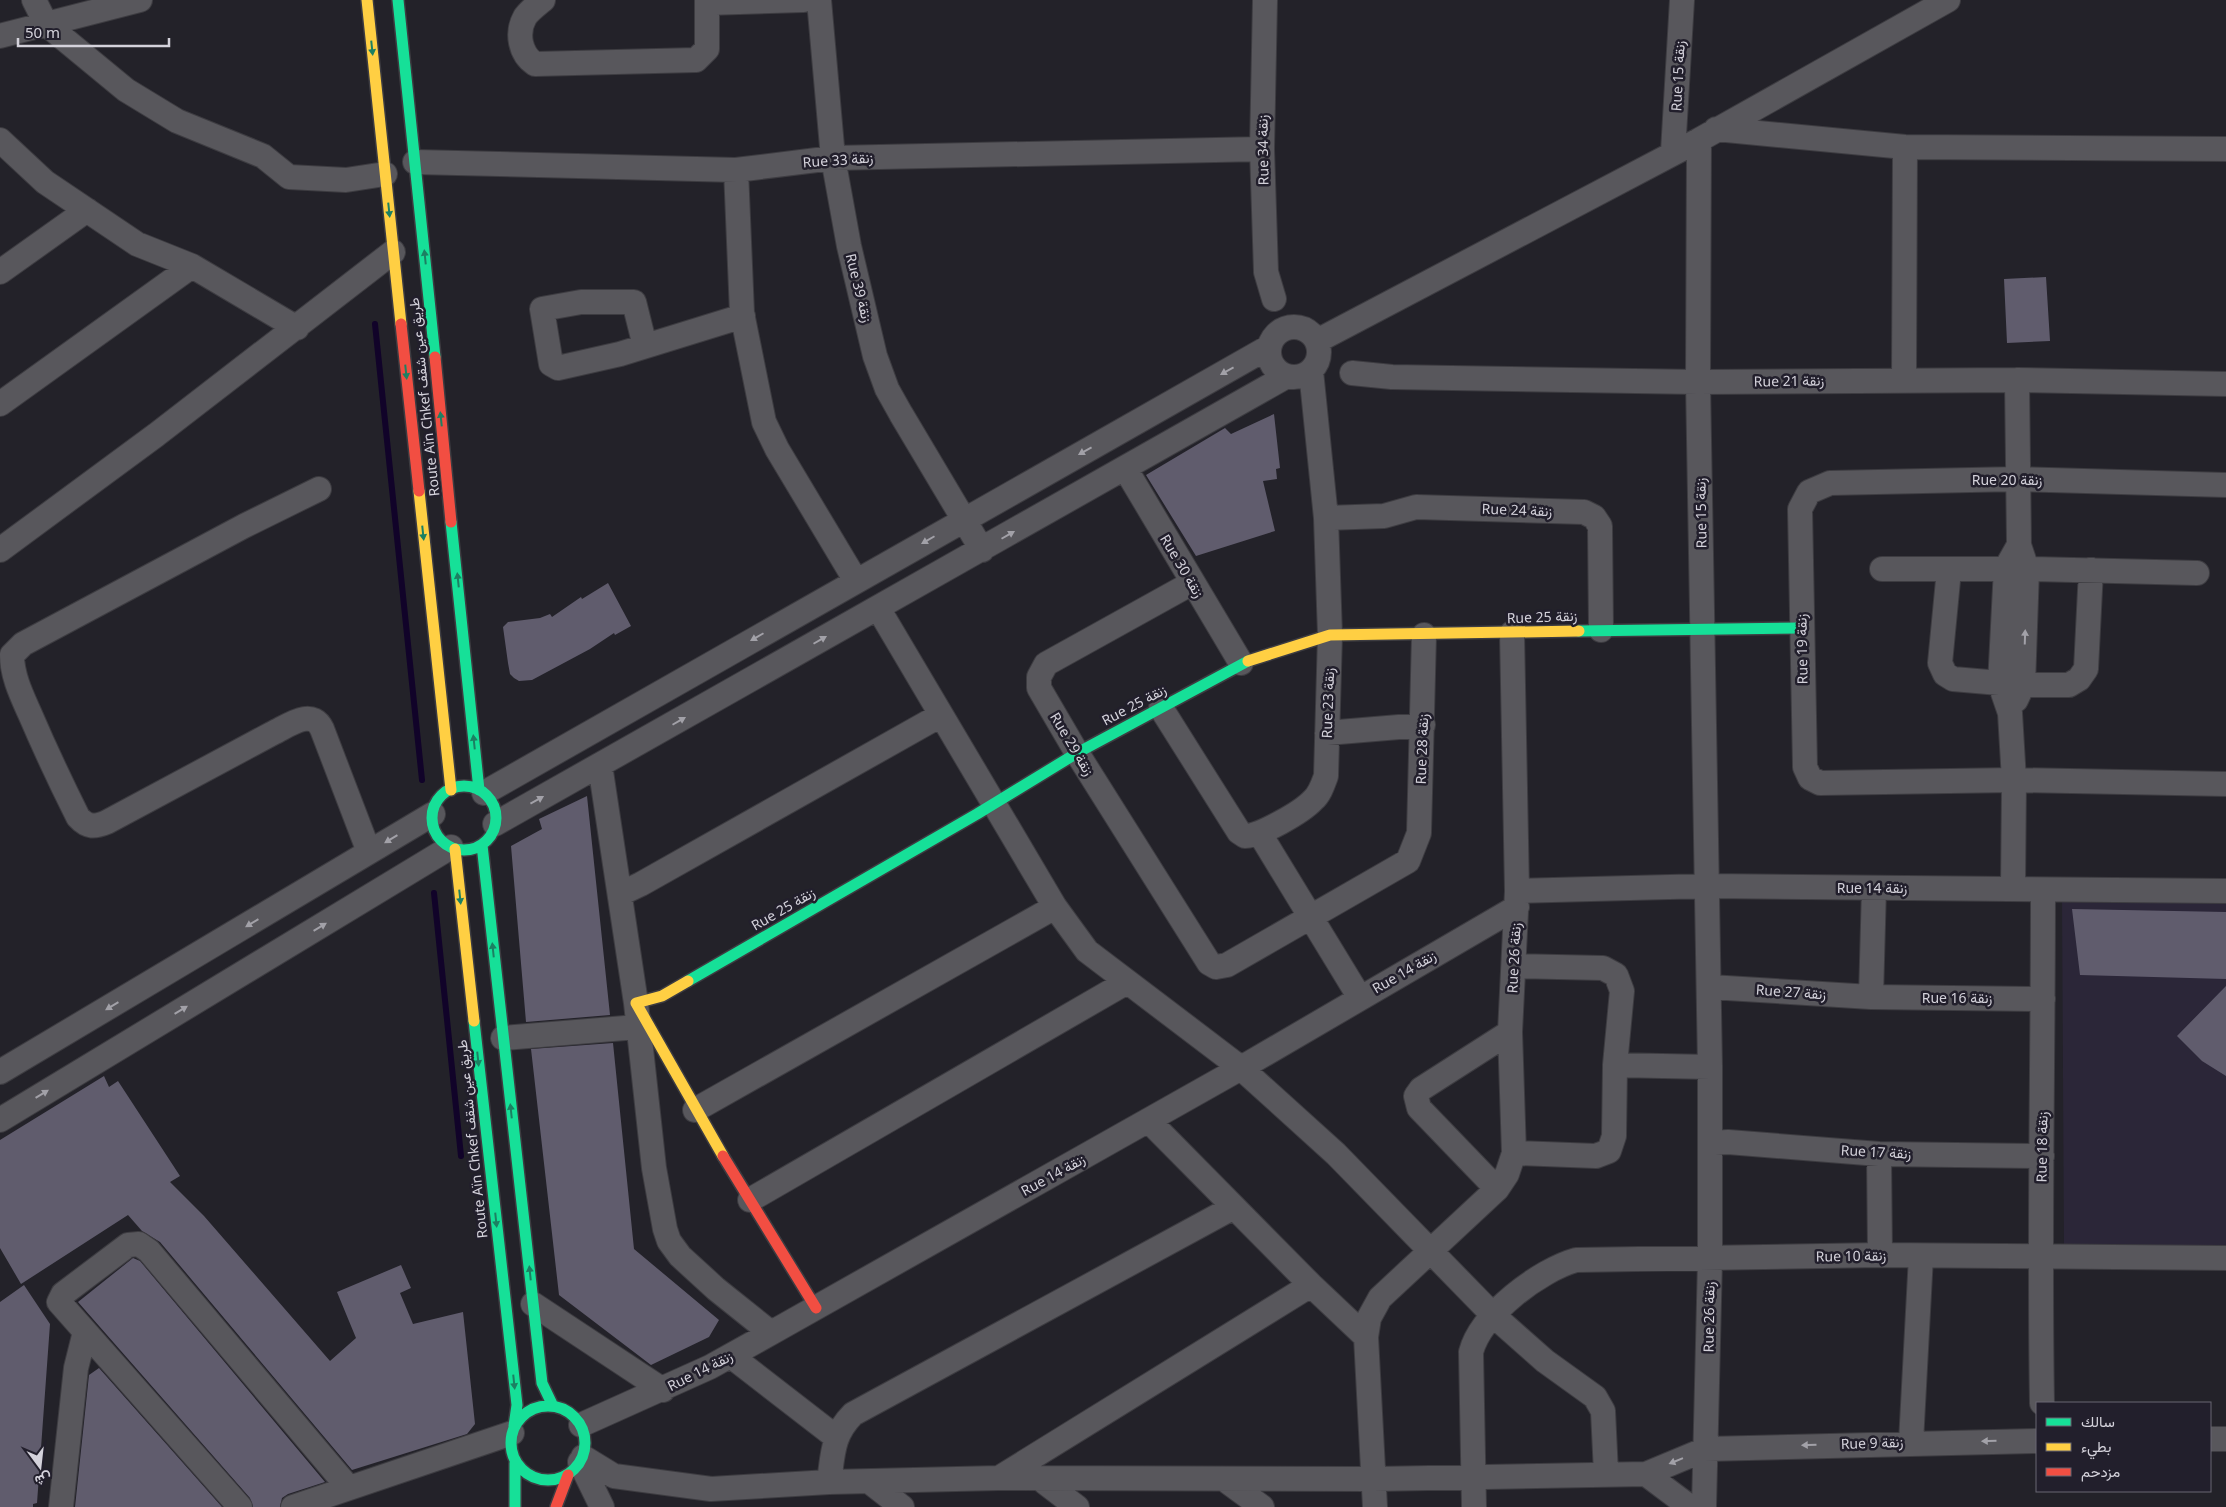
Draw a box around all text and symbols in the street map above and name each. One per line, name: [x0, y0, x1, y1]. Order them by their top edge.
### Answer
scale bar: [18, 15, 169, 47]
text: 50 m: [25, 22, 60, 42]
street label: Rue 15 زنقة: [1666, 40, 1689, 112]
one-way arrow: [368, 41, 376, 57]
street label: Rue 34 زنقة: [1252, 114, 1273, 185]
street label: Rue 33 زنقة: [802, 148, 874, 171]
one-way arrow: [385, 202, 393, 218]
one-way arrow: [420, 249, 428, 265]
street label: Rue 39 زنقة: [842, 251, 877, 325]
street label: Route Aïn Chkef طريق عين شقف: [404, 297, 443, 497]
one-way arrow: [402, 364, 410, 380]
one-way arrow: [1220, 367, 1233, 376]
street label: Rue 21 زنقة: [1754, 370, 1825, 391]
one-way arrow: [437, 410, 445, 426]
one-way arrow: [1078, 447, 1092, 456]
street label: Rue 20 زنقة: [1972, 470, 2043, 489]
street label: Rue 15 زنقة: [1690, 477, 1711, 548]
street label: Rue 24 زنقة: [1481, 499, 1553, 520]
one-way arrow: [419, 526, 427, 542]
one-way arrow: [1001, 530, 1014, 539]
street label: Rue 30 زنقة: [1156, 531, 1209, 601]
one-way arrow: [921, 536, 936, 544]
one-way arrow: [454, 572, 462, 588]
street label: Rue 25 زنقة: [1506, 606, 1578, 627]
street label: Rue 19 زنقة: [1791, 613, 1812, 684]
one-way arrow: [2022, 628, 2030, 644]
one-way arrow: [750, 633, 763, 642]
one-way arrow: [814, 636, 827, 645]
street label: Rue 23 زنقة: [1317, 667, 1338, 739]
street label: Rue 25 زنقة: [1098, 679, 1170, 730]
street label: Rue 29 زنقة: [1046, 709, 1099, 779]
street label: Rue 28 زنقة: [1411, 713, 1432, 785]
one-way arrow: [672, 716, 686, 725]
one-way arrow: [470, 734, 478, 750]
one-way arrow: [531, 796, 544, 805]
one-way arrow: [384, 834, 397, 843]
street label: Rue 14 زنقة: [1837, 878, 1908, 897]
street label: Rue 25 زنقة: [747, 883, 818, 934]
one-way arrow: [456, 890, 464, 906]
one-way arrow: [245, 919, 258, 928]
one-way arrow: [314, 922, 327, 931]
street label: Rue 26 زنقة: [1502, 922, 1525, 994]
one-way arrow: [489, 942, 497, 958]
street label: Rue 14 زنقة: [1368, 946, 1439, 997]
street label: Rue 27 زنقة: [1755, 980, 1827, 1003]
street label: Rue 16 زنقة: [1922, 988, 1993, 1007]
one-way arrow: [106, 1002, 119, 1011]
one-way arrow: [174, 1006, 187, 1015]
street label: Route Aïn Chkef طريق عين شقف: [452, 1039, 491, 1239]
one-way arrow: [474, 1051, 482, 1067]
one-way arrow: [35, 1090, 48, 1099]
one-way arrow: [507, 1103, 515, 1119]
street label: Rue 18 زنقة: [2031, 1111, 2052, 1182]
street label: Rue 17 زنقة: [1840, 1140, 1912, 1163]
street label: Rue 14 زنقة: [1017, 1149, 1088, 1200]
one-way arrow: [492, 1213, 500, 1229]
street label: Rue 10 زنقة: [1816, 1245, 1887, 1266]
one-way arrow: [526, 1265, 534, 1281]
street label: Rue 26 زنقة: [1698, 1281, 1719, 1352]
street label: Rue 14 زنقة: [664, 1346, 736, 1395]
one-way arrow: [510, 1374, 518, 1390]
legend: [2036, 1402, 2211, 1492]
text: سالك: [2081, 1411, 2115, 1431]
street label: Rue 9 زنقة: [1840, 1432, 1904, 1453]
text: بطيء: [2081, 1436, 2111, 1460]
one-way arrow: [1980, 1437, 1996, 1445]
north arrow: [15, 1442, 65, 1492]
one-way arrow: [1800, 1442, 1816, 1450]
one-way arrow: [1668, 1457, 1683, 1465]
text: مزدحم: [2081, 1461, 2120, 1482]
text: ش: [33, 1469, 54, 1491]

